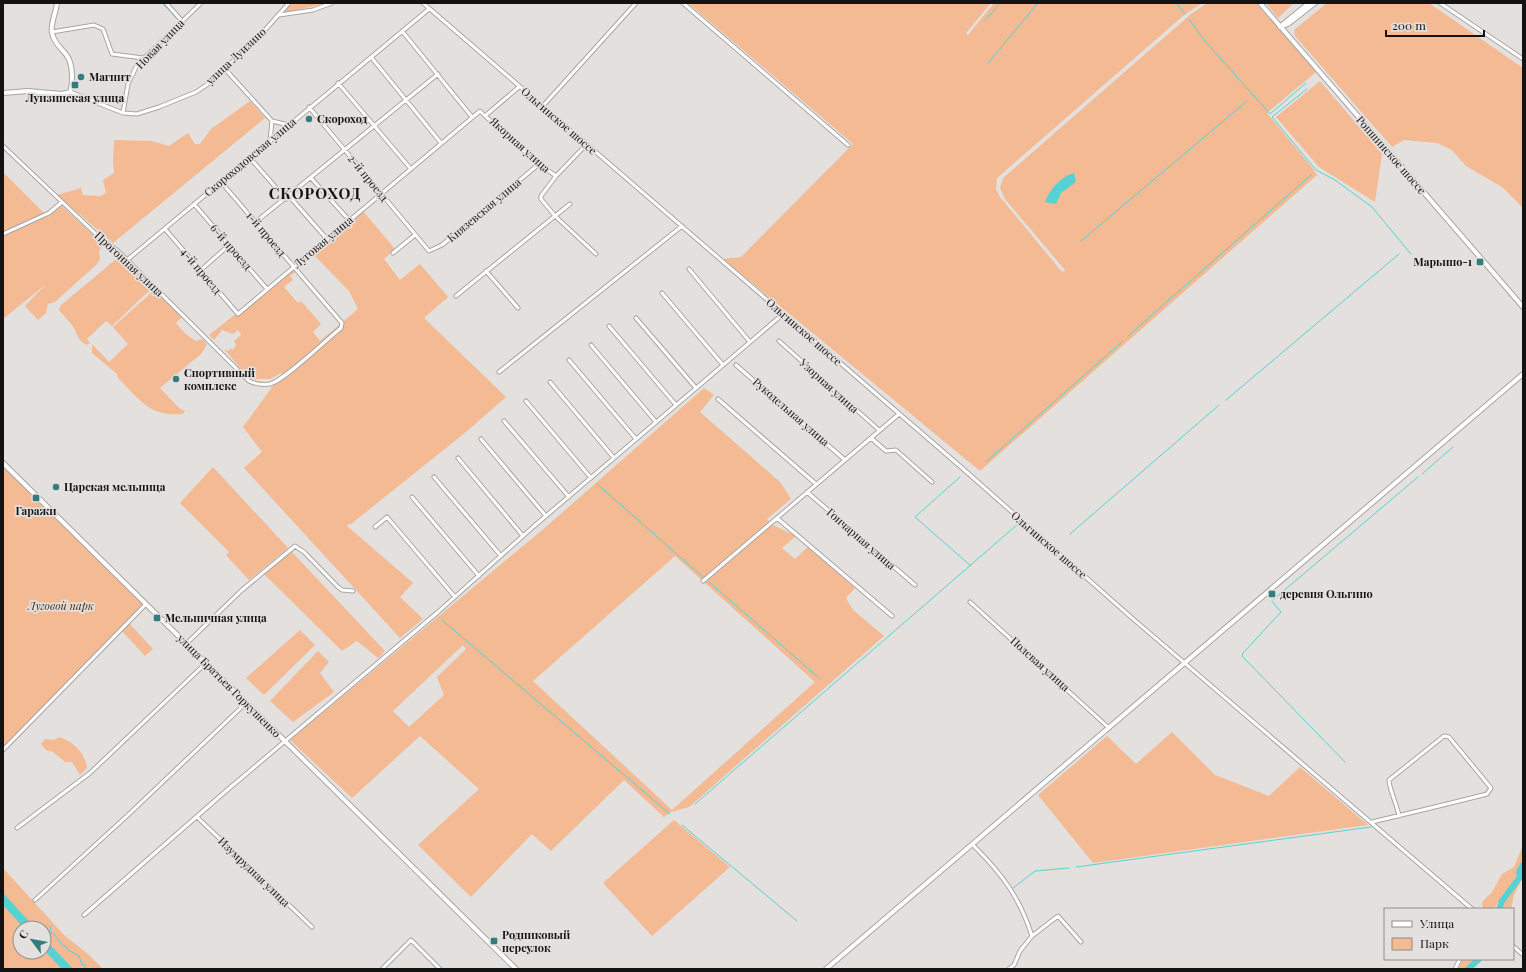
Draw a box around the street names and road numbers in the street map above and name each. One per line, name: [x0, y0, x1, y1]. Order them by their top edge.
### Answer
street label: Новая улица: [132, 15, 188, 72]
street label: улица Луизино: [202, 24, 269, 88]
street label: Ольгинское шоссе: [518, 84, 601, 158]
street label: Ропшинское шоссе: [1353, 112, 1430, 197]
street label: Скороходовская улица: [201, 113, 299, 200]
street label: Якорная улица: [486, 113, 554, 176]
street label: 2-й проезд: [345, 151, 392, 204]
street label: Князевская улица: [444, 174, 524, 245]
street label: 1-й проезд: [243, 208, 290, 260]
street label: Луговая улица: [289, 212, 356, 272]
street label: 6-й проезд: [207, 220, 256, 273]
street label: Прогонная улица: [92, 228, 167, 300]
street label: 4-й проезд: [178, 244, 225, 297]
street label: Ольгинское шоссе: [763, 295, 846, 369]
street label: Узорная улица: [796, 354, 862, 417]
street label: Рукодельная улица: [750, 374, 833, 449]
street label: Гончарная улица: [824, 505, 899, 573]
street label: Ольгинское шоссе: [1008, 508, 1091, 582]
street label: улица Братьев Горкушенко: [174, 630, 284, 741]
street label: Полевая улица: [1007, 633, 1074, 695]
street label: Изумрудная улица: [215, 833, 294, 910]

